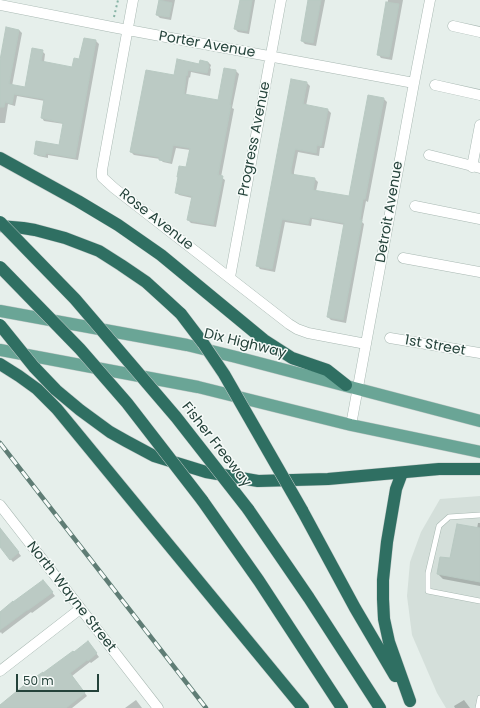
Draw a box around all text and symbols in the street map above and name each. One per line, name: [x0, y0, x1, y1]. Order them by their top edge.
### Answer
street label: Porter Avenue: [157, 28, 257, 62]
street label: Progress Avenue: [236, 80, 274, 198]
street label: Detroit Avenue: [373, 160, 407, 264]
street label: Rose Avenue: [115, 186, 197, 254]
street label: Dix Highway: [202, 326, 288, 362]
street label: 1st Street: [403, 332, 467, 360]
street label: Fisher Freeway: [178, 399, 254, 491]
street label: North Wayne Street: [23, 539, 119, 655]
scale bar: [18, 666, 101, 692]
text: 50 m: [23, 672, 54, 689]

